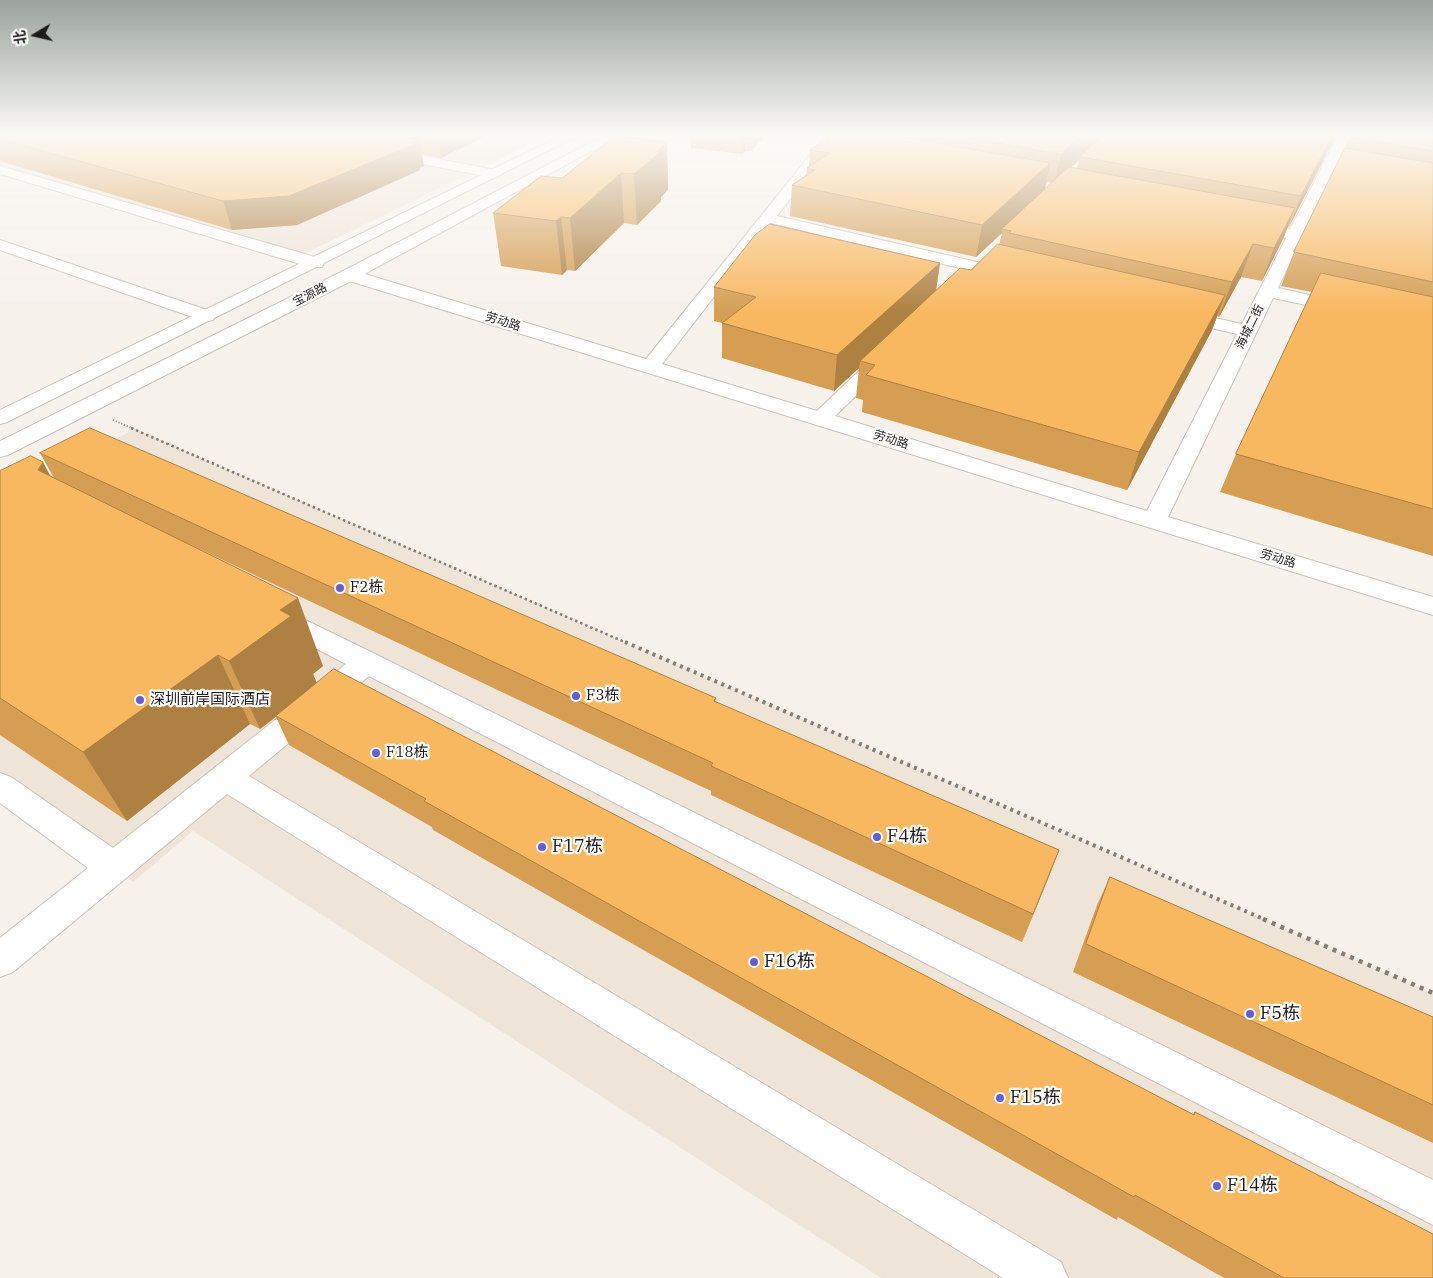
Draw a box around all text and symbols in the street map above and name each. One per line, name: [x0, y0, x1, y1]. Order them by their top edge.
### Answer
north arrow: [10, 10, 60, 60]
text: 北: [10, 29, 30, 46]
street label: 宝源路: [291, 280, 329, 310]
street label: 海城二街: [1233, 302, 1267, 352]
street label: 劳动路: [484, 310, 522, 334]
street label: 劳动路: [872, 428, 910, 452]
street label: 劳动路: [1259, 547, 1297, 571]
place label: F2栋: [350, 579, 383, 597]
marker: F2栋: [334, 582, 346, 594]
place label: F3栋: [586, 687, 619, 705]
marker: F3栋: [570, 690, 582, 702]
place label: 深圳前岸国际酒店: [150, 691, 270, 709]
marker: 深圳前岸国际酒店: [134, 694, 146, 706]
place label: F18栋: [386, 744, 428, 762]
marker: F18栋: [370, 747, 382, 759]
place label: F4栋: [887, 826, 927, 848]
marker: F4栋: [871, 831, 883, 843]
place label: F17栋: [552, 836, 603, 858]
marker: F17栋: [536, 841, 548, 853]
place label: F16栋: [764, 951, 815, 973]
marker: F16栋: [748, 956, 760, 968]
place label: F5栋: [1260, 1003, 1300, 1025]
marker: F5栋: [1244, 1008, 1256, 1020]
place label: F15栋: [1010, 1087, 1061, 1109]
marker: F15栋: [994, 1092, 1006, 1104]
place label: F14栋: [1227, 1175, 1278, 1197]
marker: F14栋: [1211, 1180, 1223, 1192]

